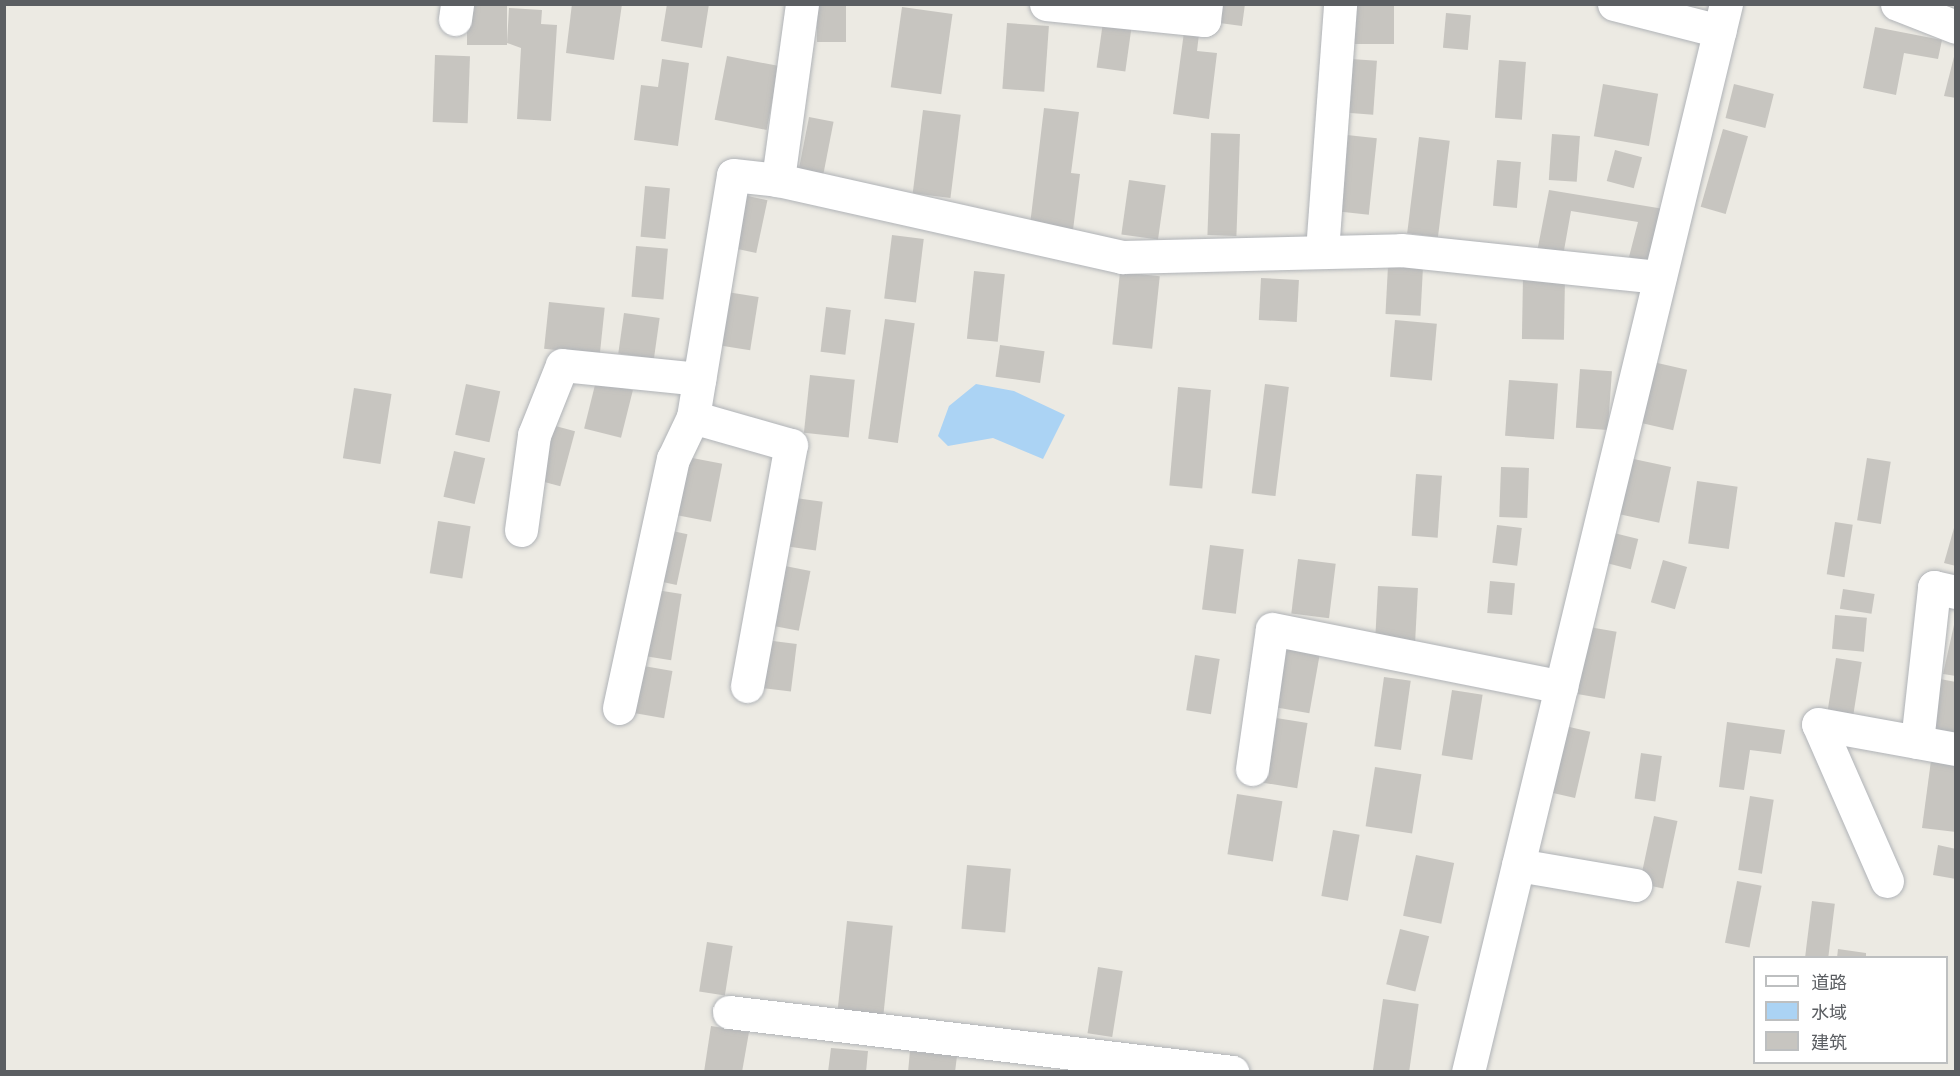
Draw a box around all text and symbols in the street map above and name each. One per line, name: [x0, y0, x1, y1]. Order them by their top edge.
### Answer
legend: [1753, 956, 1948, 1064]
text: 道路: [1811, 973, 1847, 993]
text: 水域: [1811, 1003, 1847, 1023]
text: 建筑: [1811, 1033, 1847, 1053]

